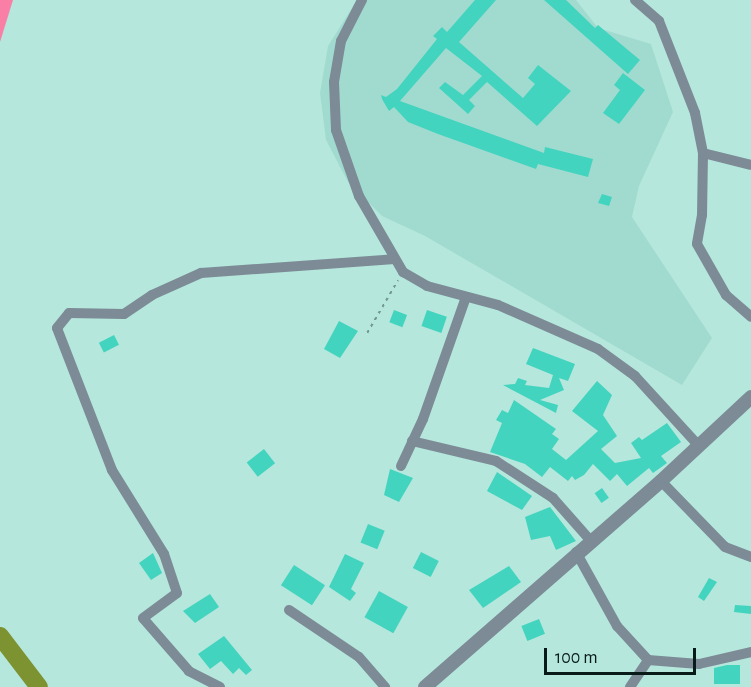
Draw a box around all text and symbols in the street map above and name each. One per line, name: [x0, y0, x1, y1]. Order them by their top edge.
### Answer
scale bar: [547, 636, 698, 674]
text: 100 m: [555, 649, 598, 667]

